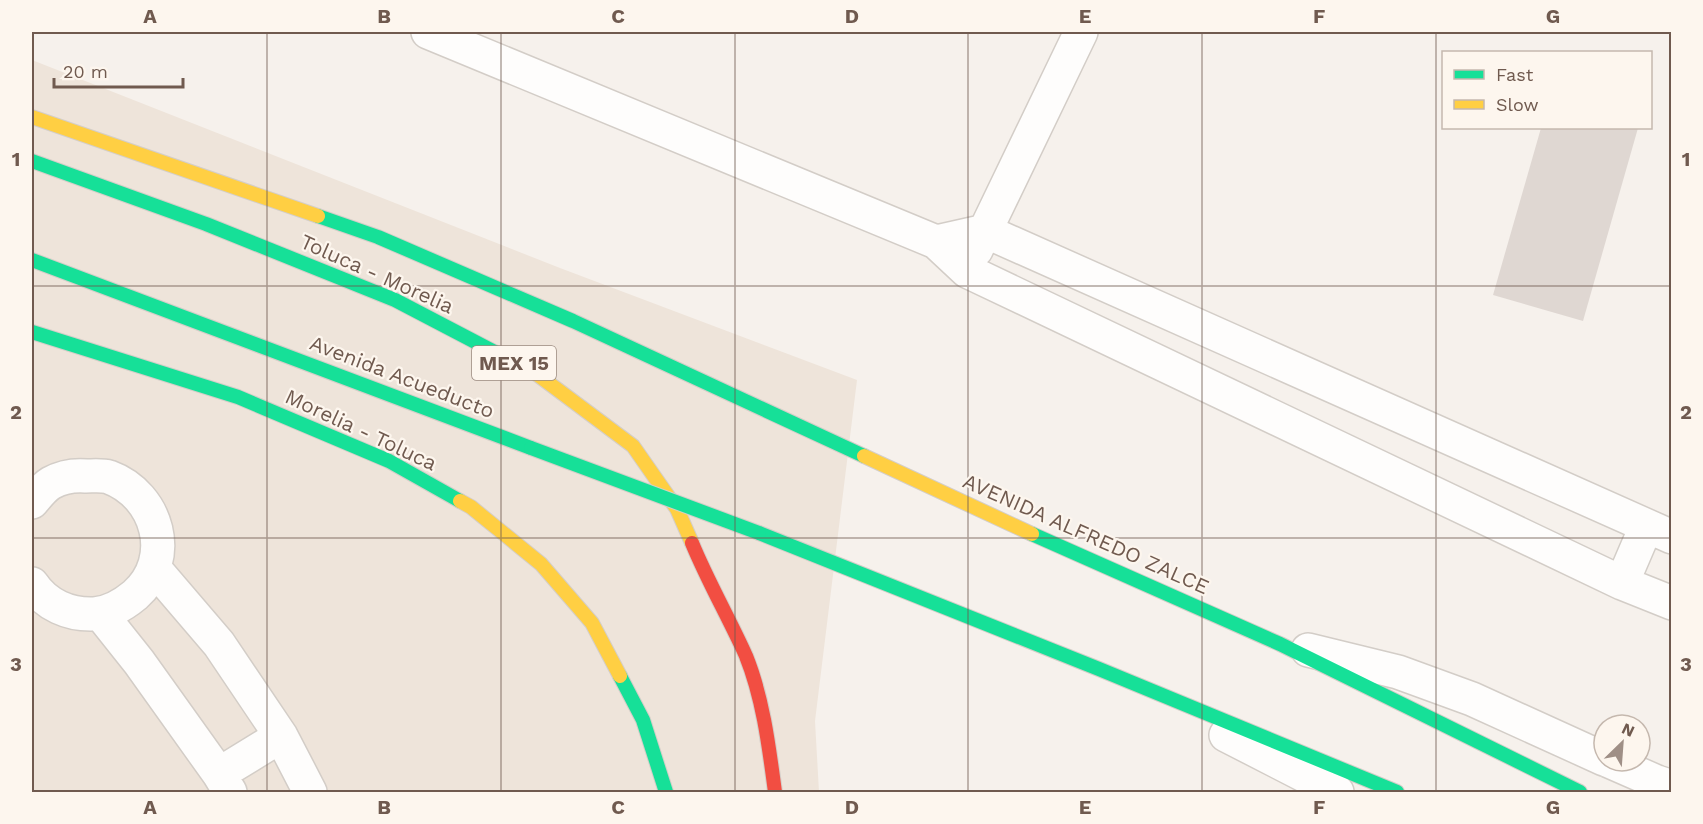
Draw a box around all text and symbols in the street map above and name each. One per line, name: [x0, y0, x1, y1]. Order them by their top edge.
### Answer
text: A: [143, 4, 157, 28]
text: B: [377, 4, 391, 28]
text: C: [611, 4, 625, 28]
text: D: [845, 4, 859, 28]
text: E: [1079, 4, 1091, 28]
text: F: [1313, 4, 1325, 28]
text: G: [1546, 4, 1560, 28]
scale bar: [54, 51, 183, 89]
legend: [1442, 51, 1652, 129]
text: 20 m: [63, 61, 108, 82]
text: Fast: [1496, 64, 1534, 85]
text: Slow: [1496, 94, 1539, 115]
text: 1: [12, 147, 20, 171]
text: 1: [1682, 147, 1690, 171]
street label: Toluca - Morelia: [297, 229, 458, 319]
street label: Avenida Acueducto: [306, 330, 498, 423]
road number: MEX 15: [472, 346, 556, 380]
street label: Morelia - Toluca: [281, 383, 441, 476]
text: 2: [10, 400, 22, 424]
text: 2: [1680, 400, 1692, 424]
street label: AVENIDA ALFREDO ZALCE: [959, 468, 1213, 599]
text: 3: [10, 652, 22, 676]
text: 3: [1680, 652, 1692, 676]
north arrow: [1592, 713, 1652, 773]
text: N: [1619, 719, 1638, 741]
text: A: [143, 795, 157, 819]
text: B: [377, 795, 391, 819]
text: C: [611, 795, 625, 819]
text: D: [845, 795, 859, 819]
text: E: [1079, 795, 1091, 819]
text: F: [1313, 795, 1325, 819]
text: G: [1546, 795, 1560, 819]

